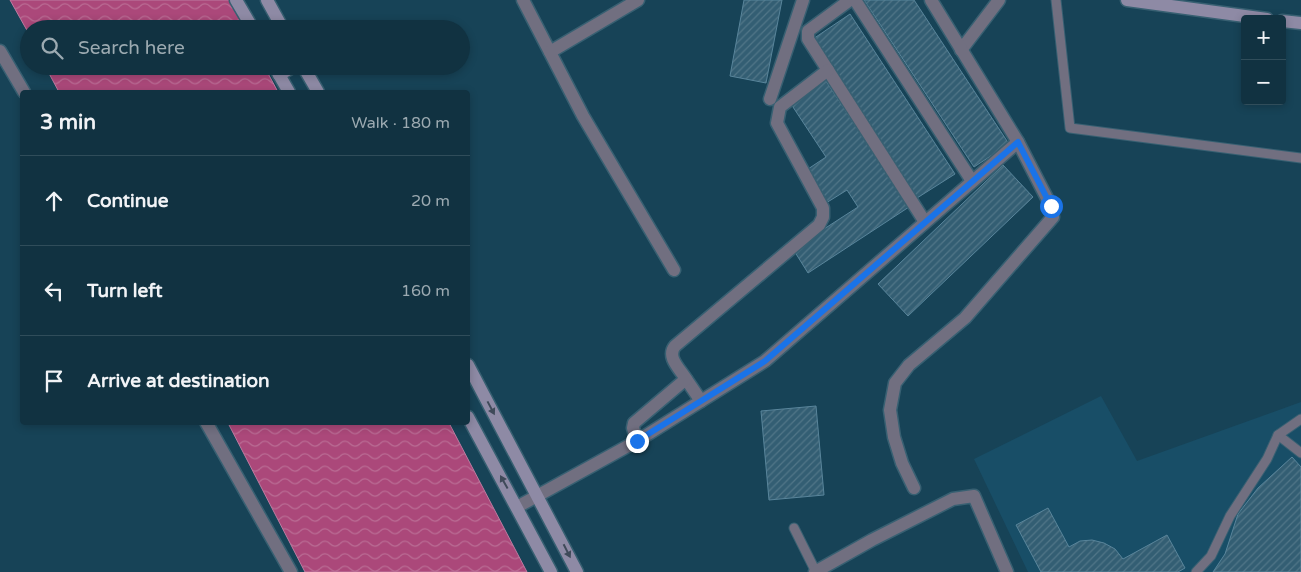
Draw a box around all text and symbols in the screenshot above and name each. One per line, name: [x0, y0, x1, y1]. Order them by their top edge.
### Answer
map controls: [1241, 15, 1286, 105]
button: +: [1241, 15, 1286, 60]
search box: [20, 20, 470, 75]
icon: search: [38, 34, 66, 62]
text: Search here: [78, 37, 185, 59]
button: −: [1241, 60, 1286, 105]
text: 3 min: [40, 110, 96, 135]
text: Walk · 180 m: [351, 113, 450, 133]
icon: ahead: [40, 187, 68, 215]
text: Continue: [87, 190, 169, 212]
text: 20 m: [411, 191, 450, 211]
route start: [1040, 195, 1063, 218]
icon: left: [40, 277, 68, 305]
text: Turn left: [87, 280, 163, 302]
text: 160 m: [401, 281, 450, 301]
icon: arrive: [40, 367, 68, 395]
text: Arrive at destination: [87, 370, 270, 392]
one-way arrow: [486, 401, 495, 414]
route end: [626, 430, 649, 453]
one-way arrow: [499, 476, 508, 489]
one-way arrow: [562, 545, 571, 558]

